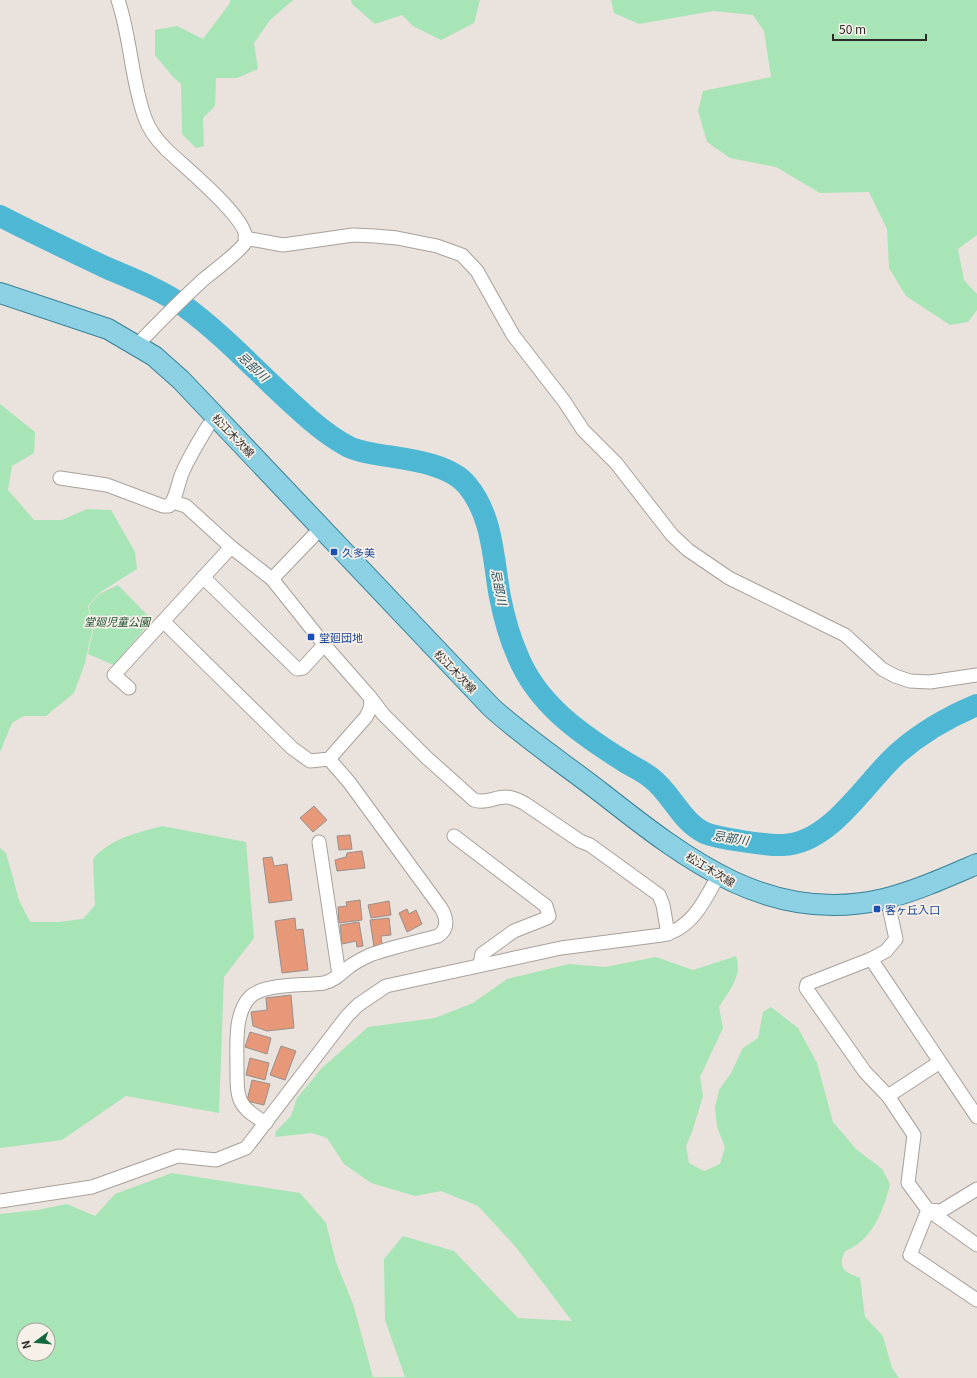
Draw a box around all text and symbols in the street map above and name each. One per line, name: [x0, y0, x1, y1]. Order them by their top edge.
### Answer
scale bar: [833, 16, 926, 42]
text: 50 m: [839, 20, 866, 37]
water label: 忌部川: [235, 348, 274, 386]
street label: 松江木次線: [209, 410, 259, 460]
place label: 久多美: [342, 544, 375, 560]
marker: 久多美: [329, 547, 339, 557]
water label: 忌部川: [488, 568, 512, 608]
park label: 堂廻児童公園: [84, 613, 152, 629]
place label: 堂廻団地: [319, 629, 363, 645]
marker: 堂廻団地: [306, 632, 316, 642]
street label: 松江木次線: [431, 646, 481, 696]
water label: 忌部川: [712, 826, 752, 849]
street label: 松江木次線: [683, 848, 739, 890]
place label: 客ヶ丘入口: [885, 901, 940, 917]
marker: 客ヶ丘入口: [872, 904, 882, 914]
north arrow: [16, 1322, 56, 1362]
text: N: [17, 1339, 34, 1351]

